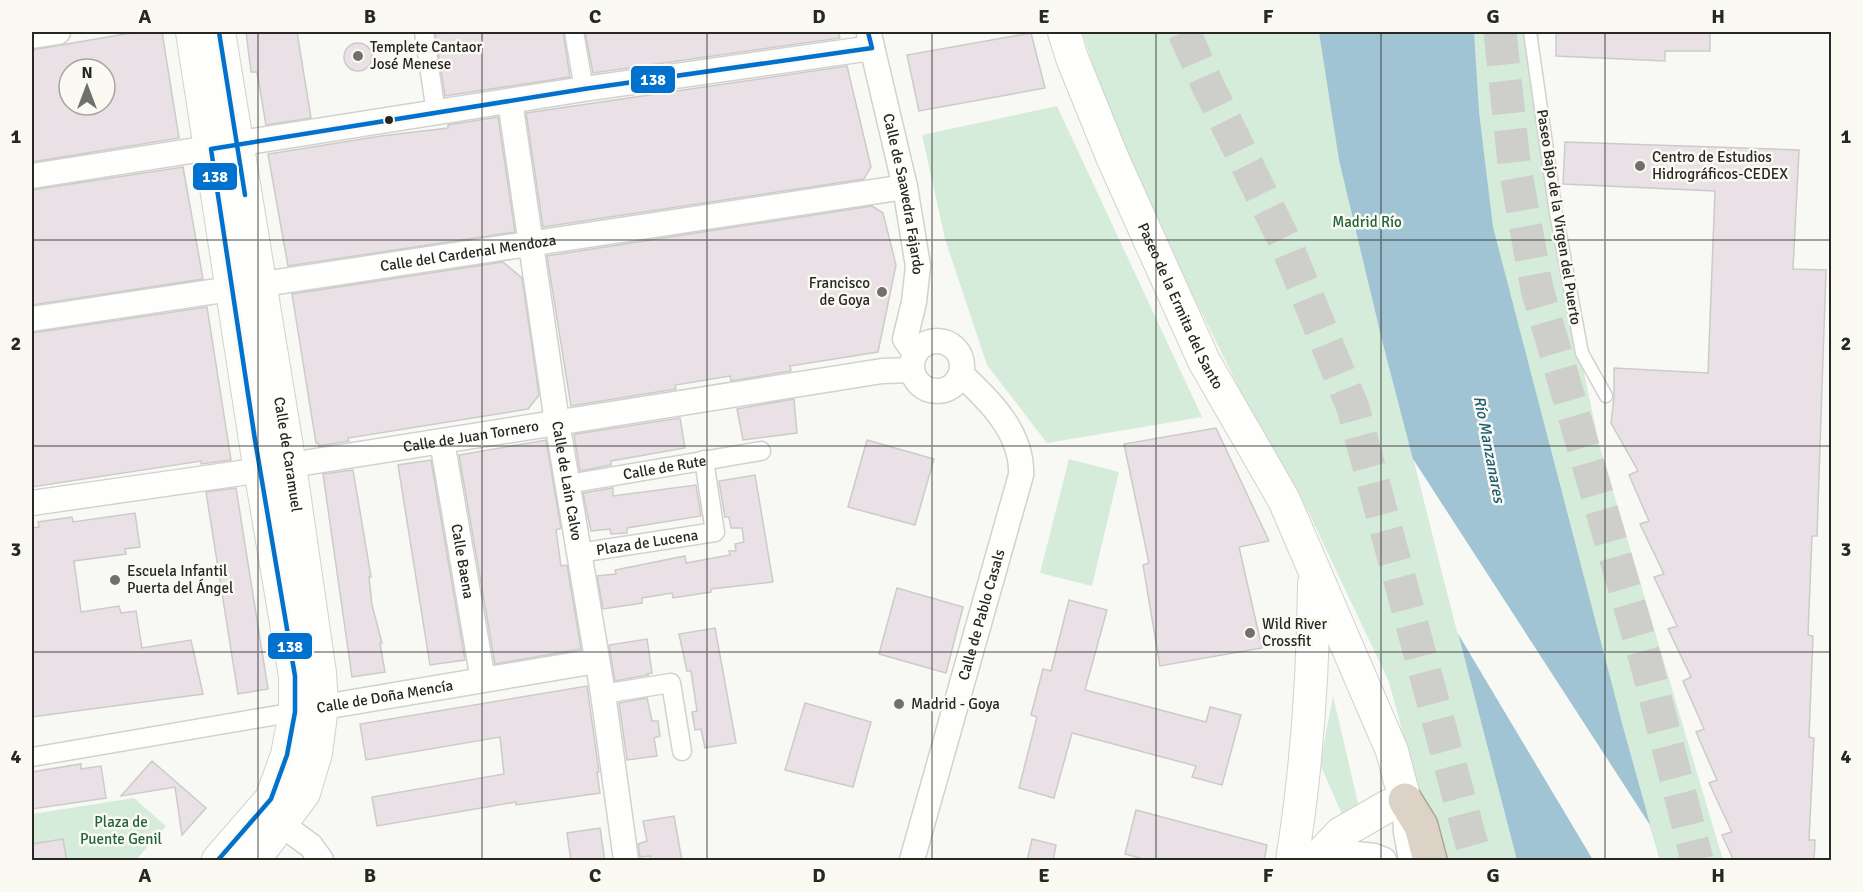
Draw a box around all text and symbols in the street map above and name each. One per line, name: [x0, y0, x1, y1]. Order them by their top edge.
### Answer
text: A: [139, 4, 152, 29]
text: B: [364, 4, 376, 29]
text: C: [589, 4, 601, 29]
text: D: [812, 4, 826, 29]
text: E: [1038, 4, 1050, 29]
text: F: [1263, 4, 1274, 29]
text: G: [1486, 4, 1500, 29]
text: H: [1711, 4, 1725, 29]
place label: Templete Cantaor José Menese: [370, 38, 483, 73]
marker: Templete Cantaor José Menese: [351, 49, 365, 63]
north arrow: [57, 57, 117, 117]
text: N: [81, 63, 93, 83]
line badge: 138: [630, 65, 676, 94]
text: 138: [640, 70, 666, 90]
street label: Paseo Bajo de la Virgen del Puerto: [1533, 108, 1585, 326]
street label: Calle de Saavedra Fajardo: [879, 112, 927, 276]
unlabelled marker: [383, 114, 395, 126]
text: 1: [11, 124, 22, 149]
text: 1: [1841, 124, 1852, 149]
place label: Centro de Estudios Hidrográficos-CEDEX: [1652, 148, 1788, 183]
marker: Centro de Estudios Hidrográficos-CEDEX: [1633, 159, 1647, 173]
line badge: 138: [192, 162, 238, 191]
text: 138: [202, 167, 228, 187]
park label: Madrid Río: [1332, 213, 1402, 231]
street label: Paseo de la Ermita del Santo: [1134, 220, 1227, 393]
street label: Calle del Cardenal Mendoza: [379, 231, 557, 275]
place label: Francisco de Goya: [809, 274, 870, 309]
marker: Francisco de Goya: [875, 285, 889, 299]
text: 2: [11, 331, 21, 356]
text: 2: [1841, 331, 1851, 356]
water label: Río Manzanares: [1469, 394, 1510, 506]
street label: Calle de Caramuel: [270, 395, 306, 513]
street label: Calle de Juan Tornero: [402, 417, 540, 456]
street label: Calle de Laín Calvo: [548, 420, 586, 542]
street label: Calle de Rute: [622, 452, 708, 483]
street label: Calle Baena: [447, 522, 478, 600]
street label: Plaza de Lucena: [595, 526, 699, 559]
text: 3: [11, 537, 21, 562]
text: 3: [1841, 537, 1851, 562]
street label: Calle de Pablo Casals: [954, 547, 1009, 682]
place label: Escuela Infantil Puerta del Ángel: [127, 562, 233, 597]
marker: Escuela Infantil Puerta del Ángel: [108, 573, 122, 587]
place label: Wild River Crossfit: [1262, 615, 1327, 650]
marker: Wild River Crossfit: [1243, 626, 1257, 640]
line badge: 138: [267, 632, 313, 660]
text: 138: [277, 637, 303, 657]
street label: Calle de Doña Mencía: [315, 676, 454, 717]
place label: Madrid - Goya: [911, 695, 1000, 713]
marker: Madrid - Goya: [892, 697, 906, 711]
text: 4: [11, 744, 22, 769]
text: 4: [1841, 744, 1852, 769]
park label: Plaza de Puente Genil: [80, 813, 162, 848]
text: A: [139, 863, 152, 888]
text: B: [364, 863, 376, 888]
text: C: [589, 863, 601, 888]
text: D: [812, 863, 826, 888]
text: E: [1038, 863, 1050, 888]
text: F: [1263, 863, 1274, 888]
text: G: [1486, 863, 1500, 888]
text: H: [1711, 863, 1725, 888]

